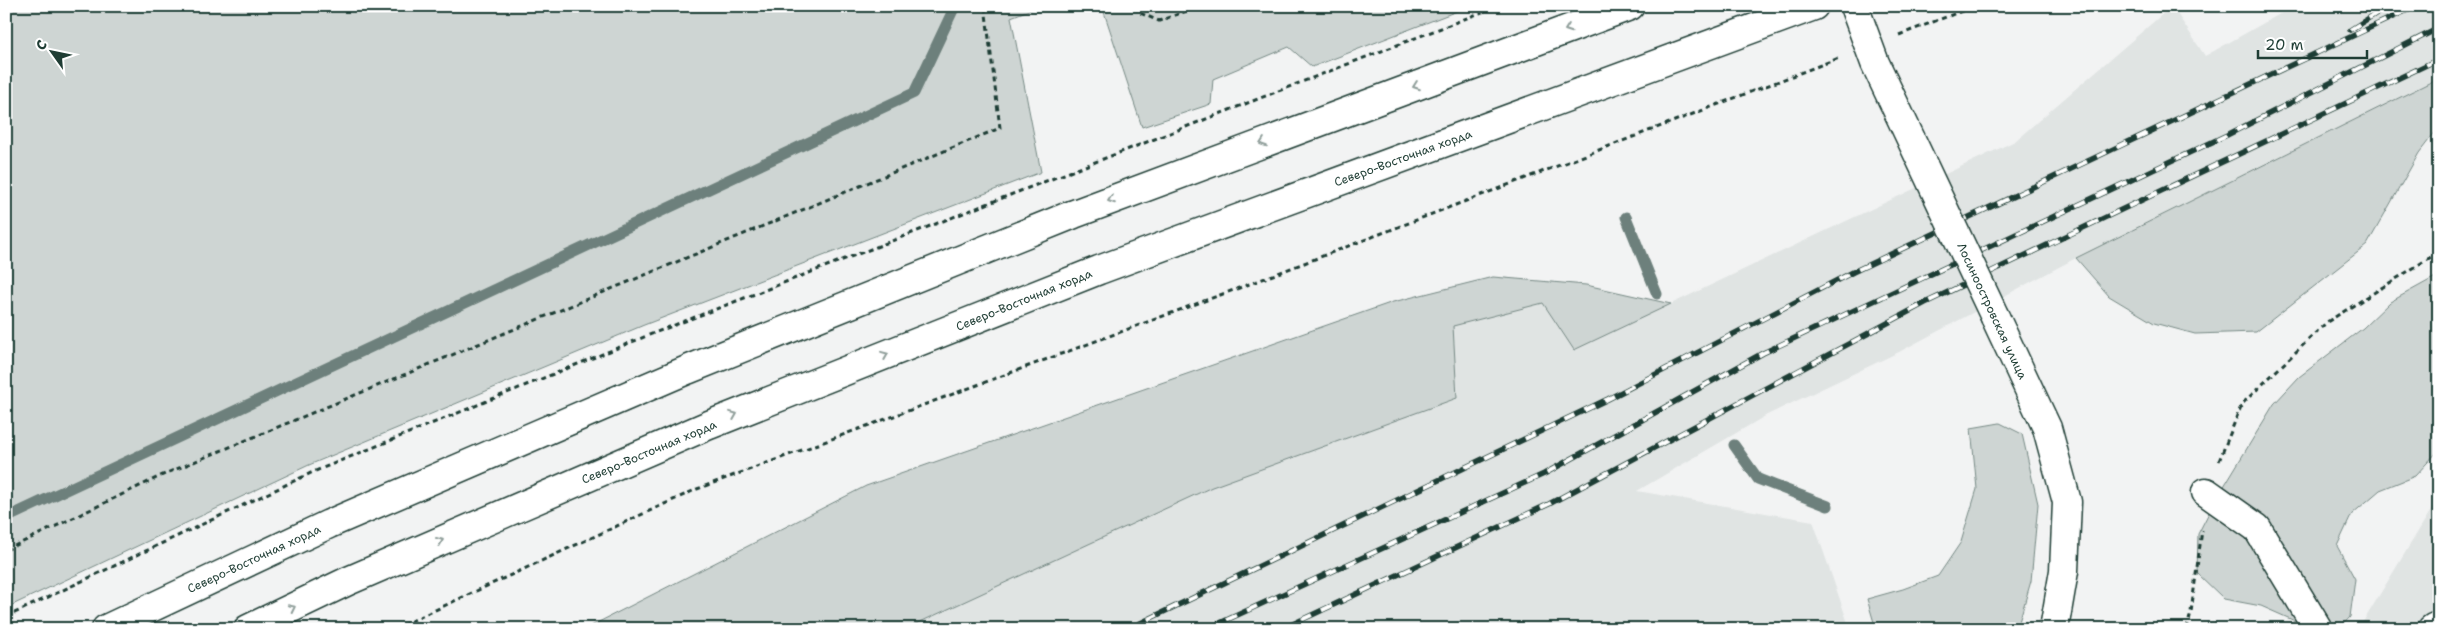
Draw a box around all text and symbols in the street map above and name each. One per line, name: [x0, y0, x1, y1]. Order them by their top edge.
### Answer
one-way arrow: [1564, 23, 1573, 33]
north arrow: [28, 28, 78, 78]
scale bar: [2258, 28, 2366, 60]
text: 20 m: [2265, 35, 2304, 55]
text: С: [31, 36, 51, 53]
one-way arrow: [1412, 80, 1420, 90]
street label: Северо-Восточная хорда: [1332, 125, 1475, 190]
one-way arrow: [1259, 137, 1268, 147]
one-way arrow: [1107, 194, 1116, 204]
street label: Лосиноостровская улица: [1953, 240, 2031, 382]
street label: Северо-Восточная хорда: [954, 265, 1095, 335]
one-way arrow: [881, 351, 889, 361]
one-way arrow: [730, 411, 738, 421]
street label: Северо-Восточная хорда: [579, 416, 720, 488]
street label: Северо-Восточная хорда: [185, 521, 324, 597]
one-way arrow: [435, 537, 444, 548]
one-way arrow: [287, 603, 296, 614]

